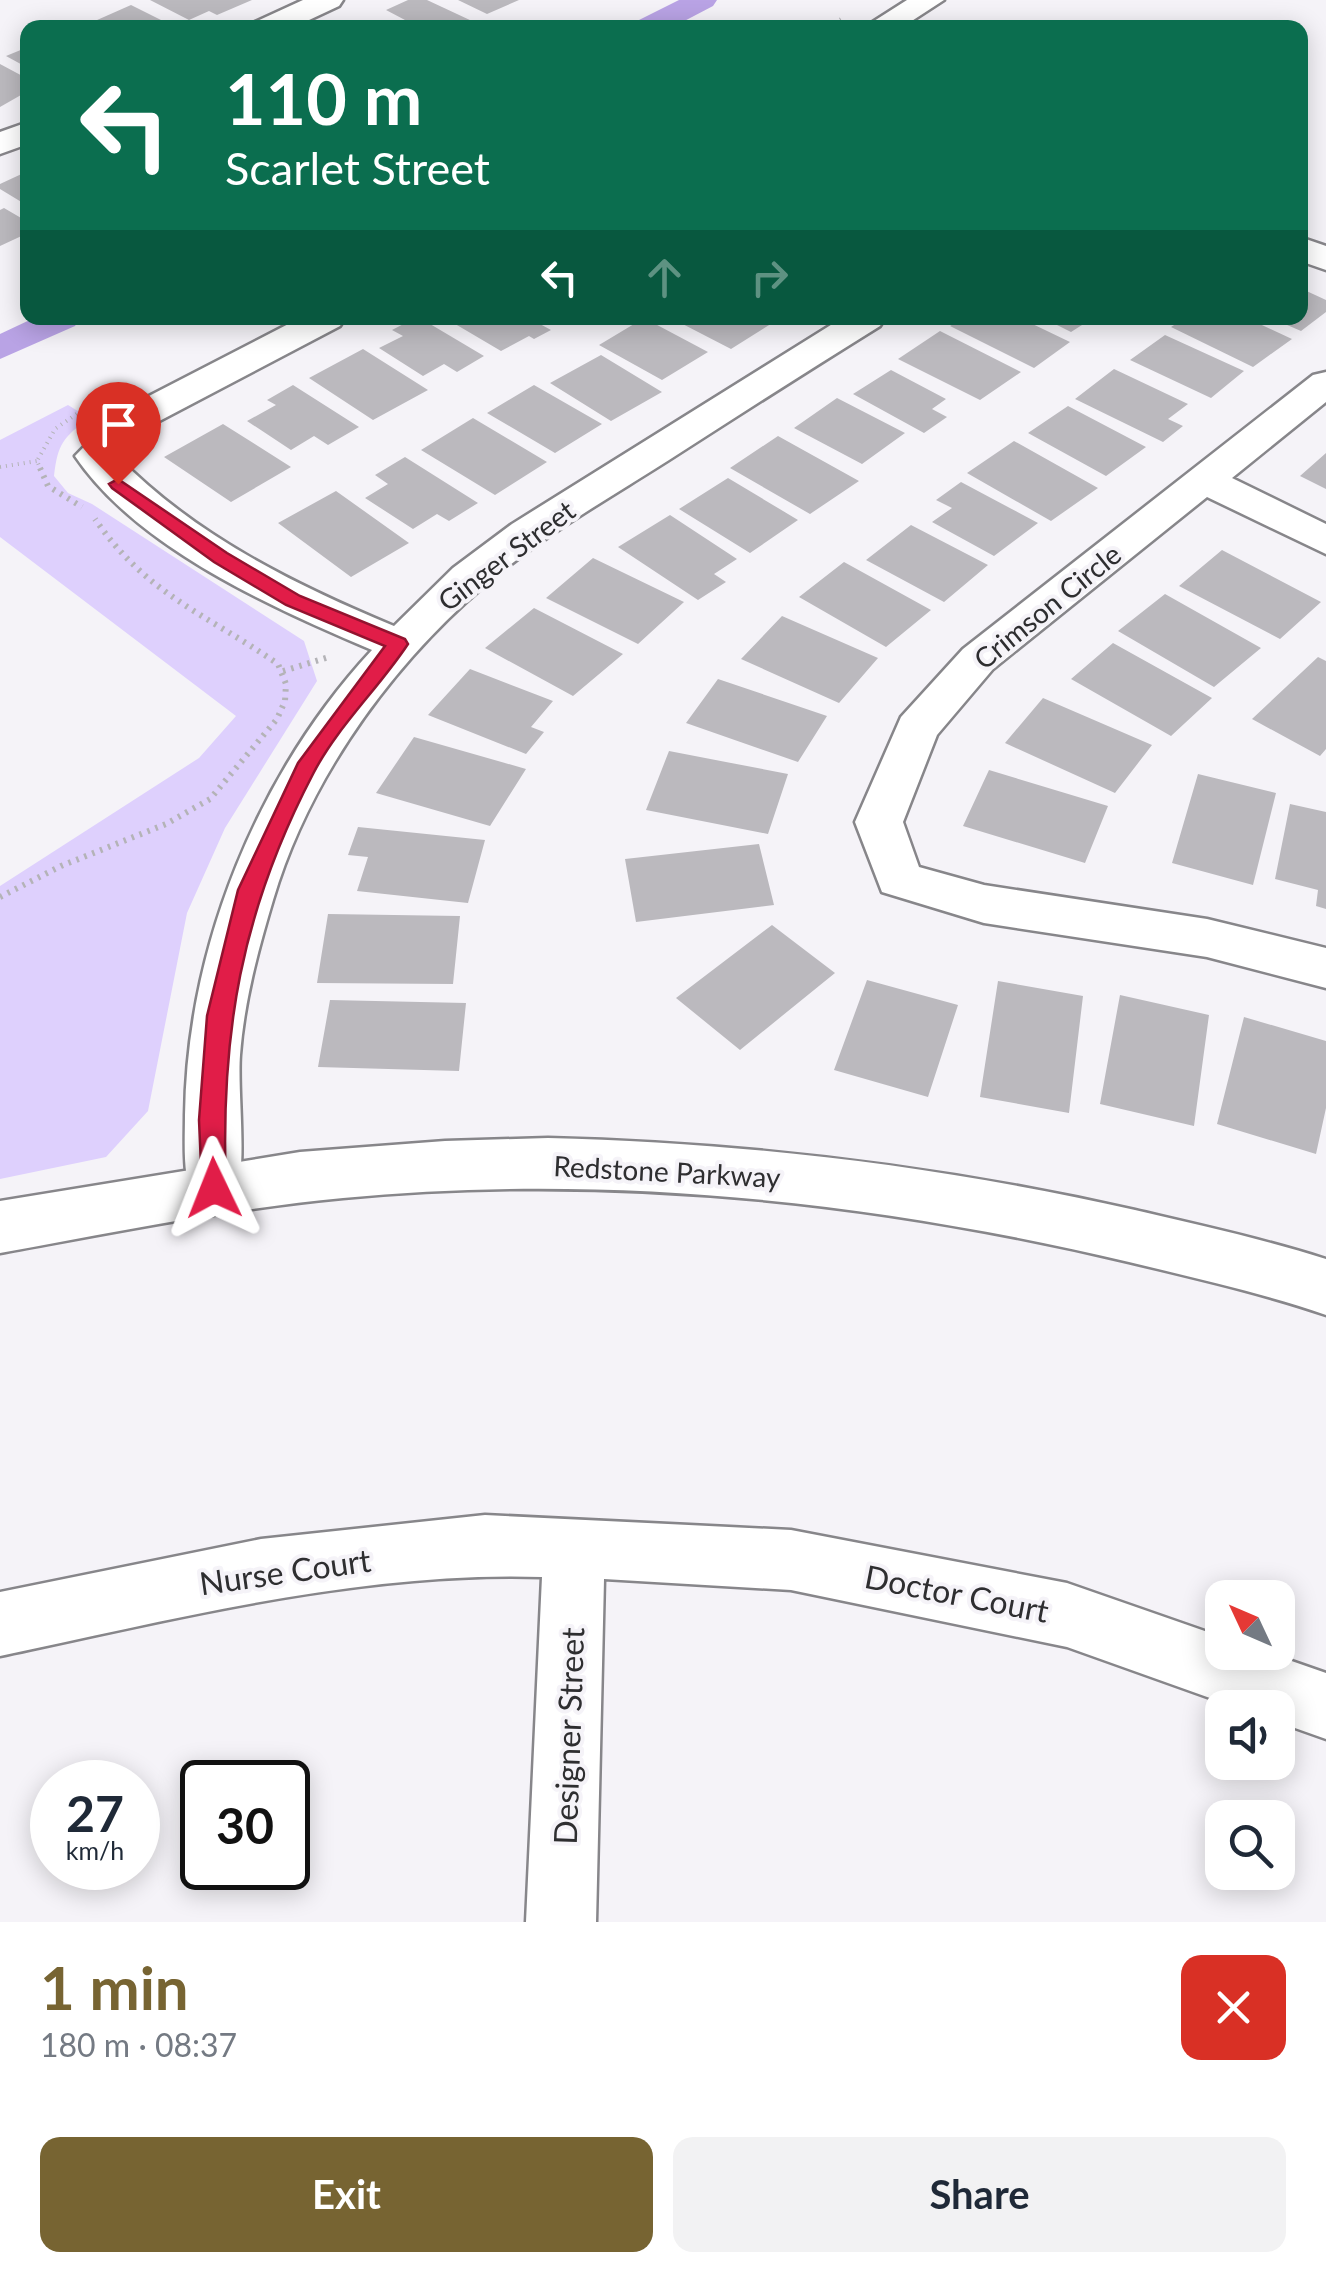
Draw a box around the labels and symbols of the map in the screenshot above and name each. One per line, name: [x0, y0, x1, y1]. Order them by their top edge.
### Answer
pin: [76, 382, 161, 485]
street label: Ginger Street: [431, 493, 581, 617]
street label: Crimson Circle: [967, 536, 1127, 676]
position arrow: [162, 1136, 266, 1240]
street label: Redstone Parkway: [553, 1148, 782, 1194]
street label: Nurse Court: [197, 1540, 374, 1602]
street label: Doctor Court: [862, 1556, 1053, 1630]
north arrow: [1205, 1580, 1295, 1670]
street label: Designer Street: [545, 1626, 591, 1845]
speed limit sign: 30: [180, 1760, 310, 1890]

